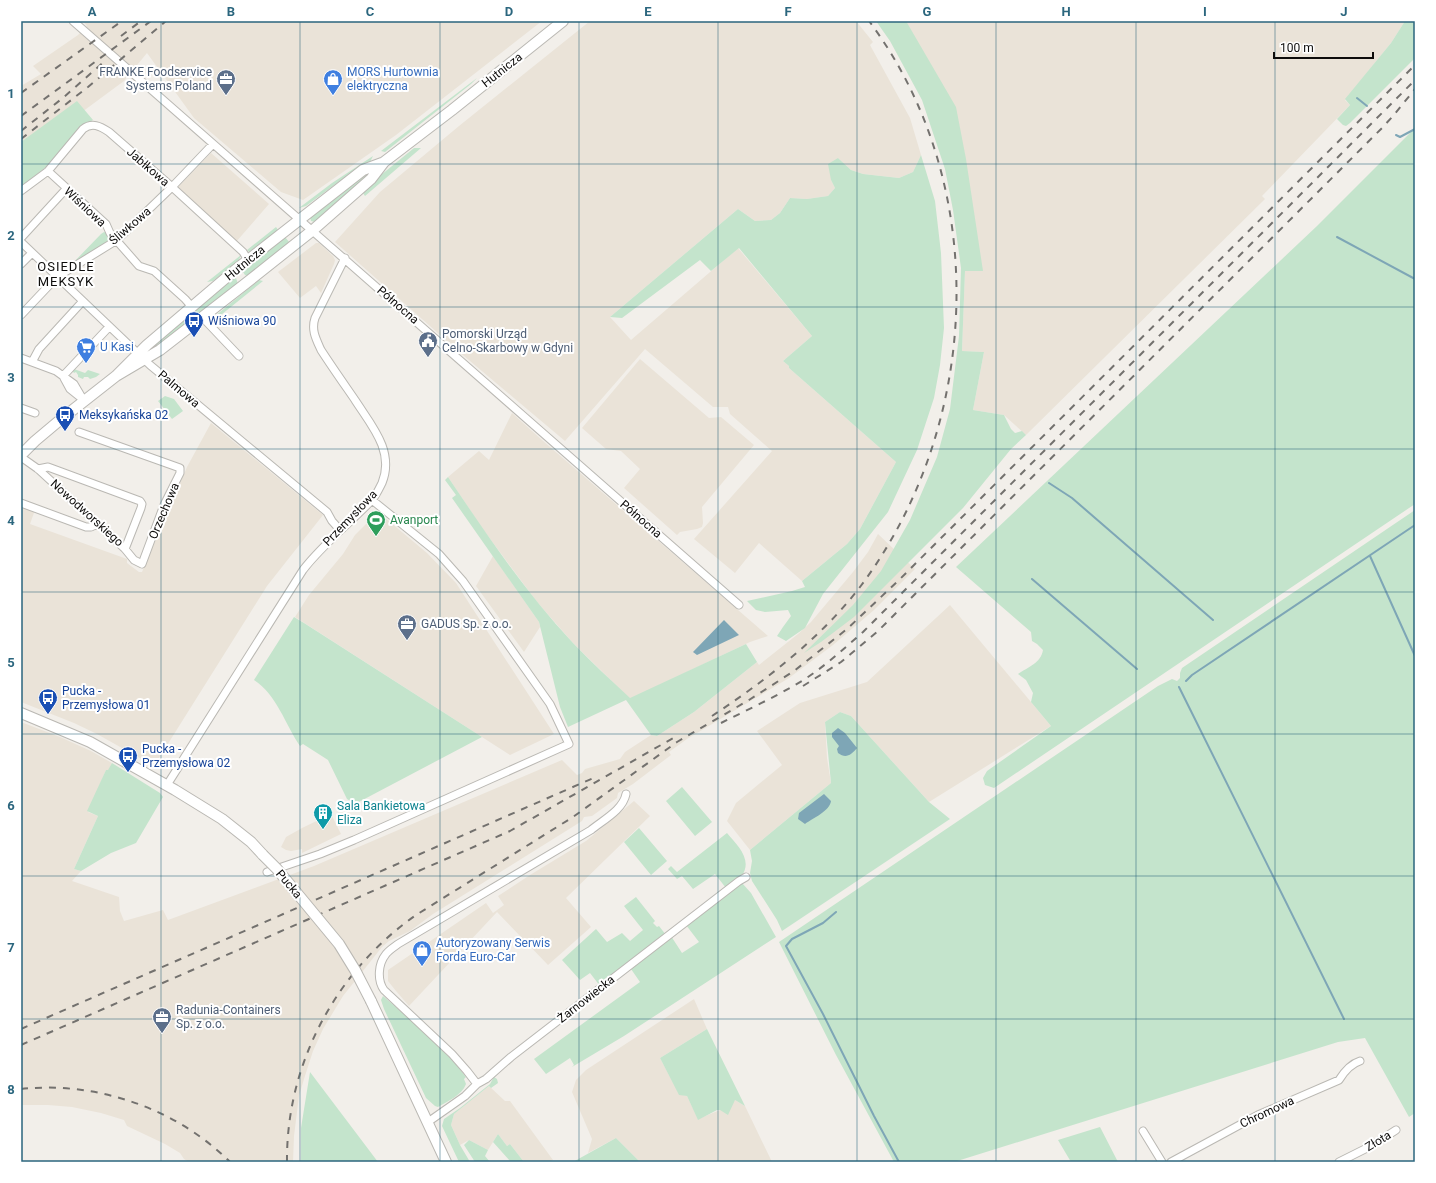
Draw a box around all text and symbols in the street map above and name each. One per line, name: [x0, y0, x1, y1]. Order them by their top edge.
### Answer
text: A: [88, 4, 97, 19]
text: B: [227, 4, 235, 19]
text: C: [366, 4, 375, 19]
text: D: [505, 4, 513, 19]
text: E: [644, 4, 652, 19]
text: F: [784, 4, 792, 19]
text: G: [923, 4, 932, 19]
text: H: [1061, 4, 1071, 19]
text: I: [1203, 4, 1207, 19]
text: J: [1340, 4, 1348, 19]
scale bar: [1274, 34, 1373, 60]
text: 100 m: [1280, 41, 1314, 55]
street label: Hutnicza: [479, 50, 525, 90]
place label: FRANKE Foodservice Systems Poland: [99, 65, 212, 93]
place label: MORS Hurtownia elektryczna: [347, 65, 439, 93]
office icon: FRANKE Foodservice Systems Poland: [215, 68, 237, 96]
shop icon: MORS Hurtownia elektryczna: [322, 68, 344, 96]
text: 1: [7, 86, 15, 101]
street label: Jabłkowa: [124, 145, 172, 189]
street label: Wiśniowa: [61, 184, 109, 230]
street label: Śliwkowa: [106, 203, 154, 248]
text: 2: [7, 228, 15, 243]
street label: Hutnicza: [222, 243, 268, 283]
district label: OSIEDLE MEKSYK: [37, 259, 95, 289]
street label: Północna: [374, 283, 422, 327]
bus stop icon: Wiśniowa 90: [183, 310, 205, 338]
place label: Wiśniowa 90: [208, 314, 276, 328]
place label: Pomorski Urząd Celno-Skarbowy w Gdyni: [442, 327, 573, 355]
public building icon: Pomorski Urząd Celno-Skarbowy w Gdyni: [417, 330, 439, 358]
supermarket icon: U Kasi: [75, 336, 97, 364]
place label: U Kasi: [100, 340, 134, 354]
street label: Palmowa: [155, 368, 203, 410]
text: 3: [7, 370, 15, 385]
bus stop icon: Meksykańska 02: [54, 404, 76, 432]
place label: Meksykańska 02: [79, 408, 169, 422]
street label: Nowodworskiego: [48, 477, 126, 549]
street label: Orzechowa: [146, 481, 182, 541]
street label: Przemysłowa: [320, 487, 380, 549]
street label: Północna: [617, 497, 665, 541]
sports icon: Avanport: [365, 509, 387, 537]
text: 4: [7, 513, 15, 528]
place label: Avanport: [390, 513, 438, 527]
office icon: GADUS Sp. z o.o.: [396, 613, 418, 641]
place label: GADUS Sp. z o.o.: [421, 617, 512, 631]
text: 5: [7, 655, 15, 670]
place label: Pucka - Przemysłowa 01: [62, 684, 150, 712]
bus stop icon: Pucka - Przemysłowa 01: [37, 687, 59, 715]
place label: Pucka - Przemysłowa 02: [142, 742, 231, 770]
bus stop icon: Pucka - Przemysłowa 02: [117, 745, 139, 773]
text: 6: [7, 798, 15, 813]
place label: Sala Bankietowa Eliza: [337, 799, 425, 827]
building icon: Sala Bankietowa Eliza: [312, 802, 334, 830]
street label: Pucka: [273, 867, 305, 901]
place label: Autoryzowany Serwis Forda Euro-Car: [436, 936, 550, 964]
shop icon: Autoryzowany Serwis Forda Euro-Car: [411, 939, 433, 967]
text: 7: [7, 940, 15, 955]
street label: Żarnowiecka: [554, 972, 617, 1026]
place label: Radunia-Containers Sp. z o.o.: [176, 1003, 281, 1031]
office icon: Radunia-Containers Sp. z o.o.: [151, 1006, 173, 1034]
text: 8: [7, 1082, 15, 1097]
street label: Chromowa: [1238, 1093, 1296, 1131]
street label: Złota: [1363, 1128, 1393, 1154]

